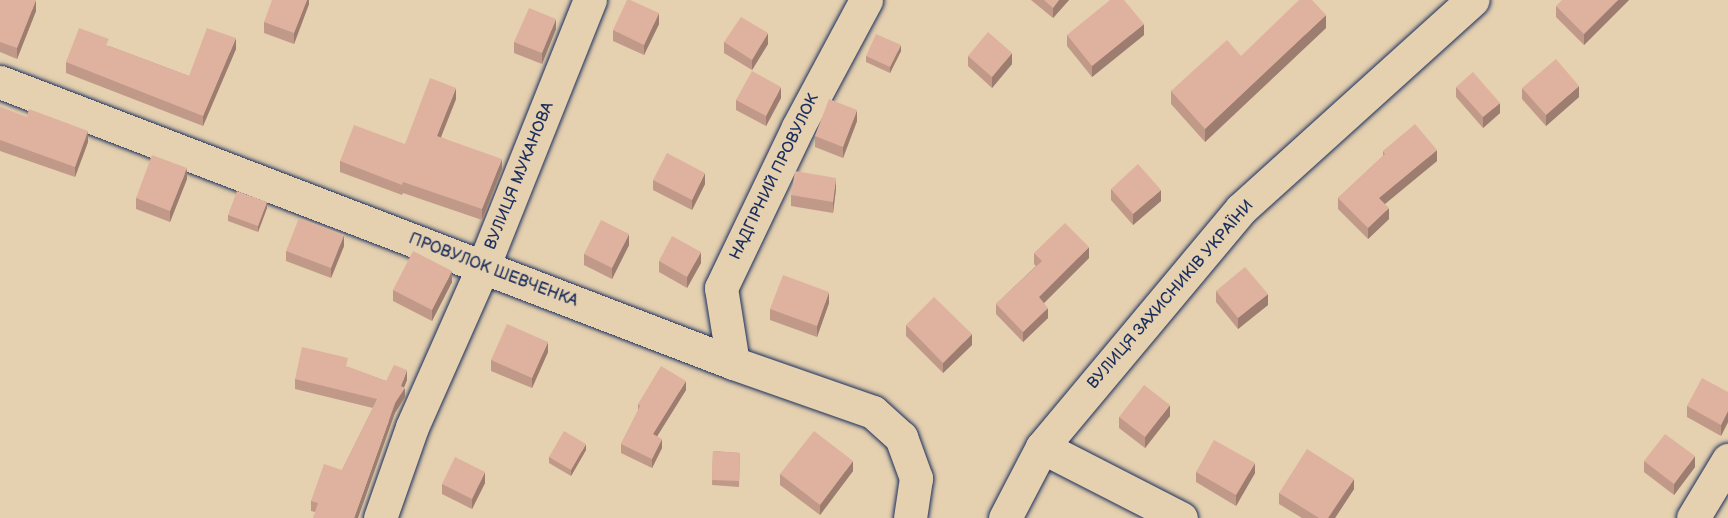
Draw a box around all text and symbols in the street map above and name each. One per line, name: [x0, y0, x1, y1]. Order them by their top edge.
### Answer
street label: НАДГІРНИЙ ПРОВУЛОК: [726, 91, 824, 263]
street label: ВУЛИЦЯ МУКАНОВА: [482, 99, 558, 253]
street label: ВУЛИЦЯ ЗАХИСНИКІВ УКРАЇНИ: [1084, 197, 1258, 393]
street label: ПРОВУЛОК ШЕВЧЕНКА: [406, 230, 580, 312]

